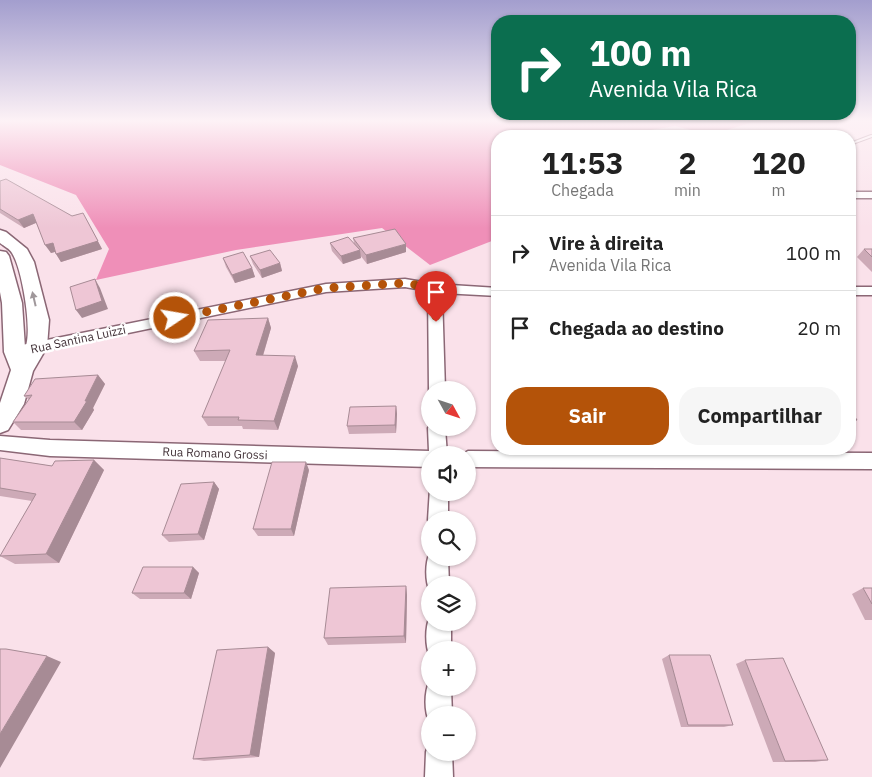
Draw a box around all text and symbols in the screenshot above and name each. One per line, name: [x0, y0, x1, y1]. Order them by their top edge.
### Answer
text: 100 m: [589, 30, 692, 76]
icon: right: [506, 35, 571, 100]
text: Avenida Vila Rica: [589, 74, 757, 103]
text: 11:53: [542, 143, 623, 182]
text: 2: [678, 143, 696, 182]
text: 120: [751, 143, 805, 182]
text: Chegada: [551, 180, 614, 200]
text: min: [674, 180, 701, 200]
text: m: [771, 180, 785, 200]
text: Vire à direita: [549, 231, 664, 255]
icon: right: [506, 239, 534, 267]
text: 100 m: [786, 241, 841, 265]
text: Avenida Vila Rica: [549, 255, 671, 275]
pin: [415, 271, 457, 322]
icon: arrive: [422, 278, 450, 306]
one-way arrow: [30, 291, 38, 307]
position arrow: [148, 291, 200, 343]
icon: arrive: [506, 314, 534, 342]
text: Chegada ao destino: [549, 316, 724, 340]
text: 20 m: [797, 316, 841, 340]
street label: Rua Santina Luizzi: [29, 322, 127, 356]
north arrow: [421, 381, 476, 436]
map controls: [421, 381, 476, 761]
button: Sair: [506, 387, 669, 445]
button: Compartilhar: [679, 387, 841, 445]
street label: Rua Romano Grossi: [162, 444, 268, 462]
button: sound: [421, 446, 476, 501]
button: search: [421, 511, 476, 566]
button: layers: [421, 576, 476, 631]
button: +: [421, 641, 476, 696]
button: −: [421, 706, 476, 761]

